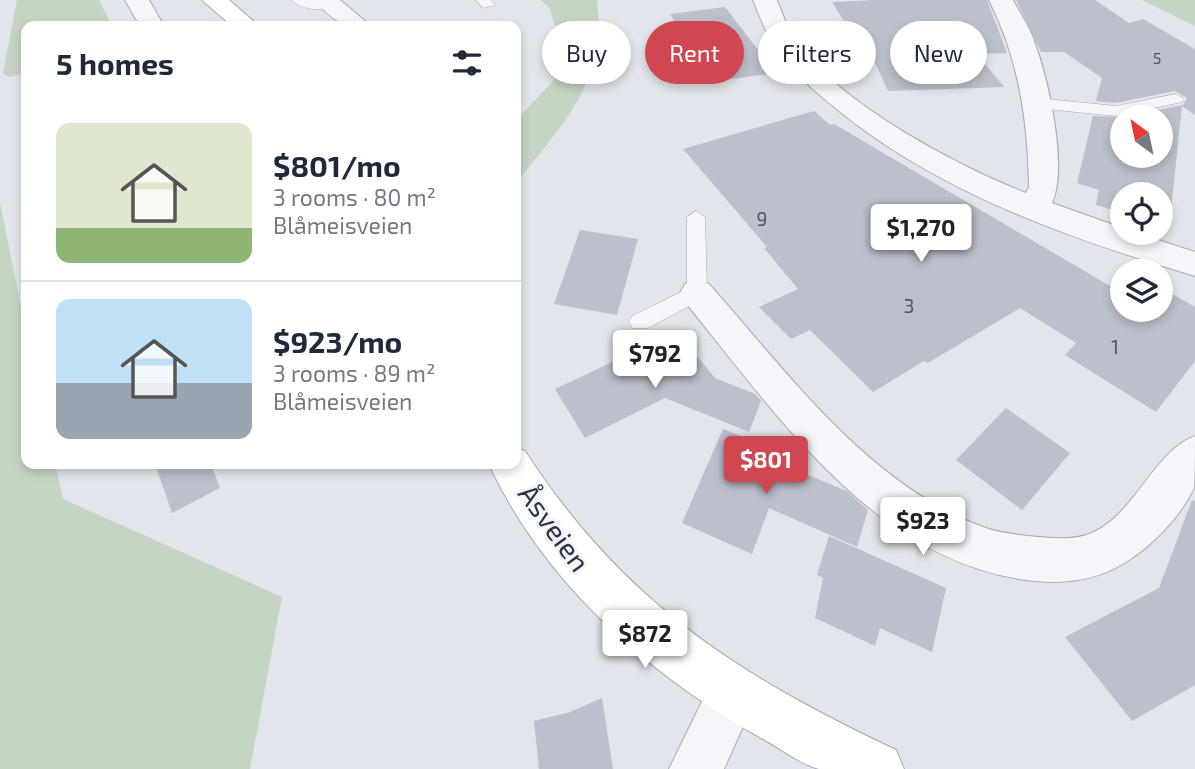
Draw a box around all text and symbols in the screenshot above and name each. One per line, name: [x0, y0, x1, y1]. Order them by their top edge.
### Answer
chip: Buy: [542, 21, 631, 84]
chip: Rent: [645, 21, 744, 84]
chip: Filters: [758, 21, 876, 84]
chip: New: [890, 21, 987, 84]
icon: filters: [448, 44, 486, 82]
text: 5 homes: [56, 45, 174, 81]
house number: 5: [1153, 48, 1161, 67]
north arrow: [1110, 105, 1172, 168]
map controls: [1110, 105, 1173, 322]
text: $801/mo: [273, 147, 401, 183]
icon: home: [112, 151, 196, 235]
button: locate: [1110, 182, 1173, 245]
text: 3 rooms · 80 m²: [273, 183, 436, 211]
pin: $1,270: [864, 204, 978, 264]
house number: 9: [757, 207, 767, 230]
text: Blåmeisveien: [273, 211, 412, 239]
text: $1,270: [887, 213, 955, 241]
button: layers: [1110, 259, 1173, 322]
house number: 3: [904, 294, 914, 317]
text: $923/mo: [273, 323, 402, 359]
icon: home: [112, 327, 196, 411]
pin: $792: [614, 330, 696, 390]
house number: 1: [1111, 335, 1119, 358]
text: $792: [629, 339, 681, 367]
text: 3 rooms · 89 m²: [273, 359, 435, 387]
text: Blåmeisveien: [273, 387, 412, 415]
pin: $801: [725, 436, 807, 496]
text: $801: [740, 445, 792, 473]
street label: Åsveien: [512, 477, 598, 578]
pin: $923: [882, 498, 964, 557]
text: $923: [896, 506, 950, 534]
pin: $872: [604, 610, 686, 670]
text: $872: [618, 619, 672, 647]

